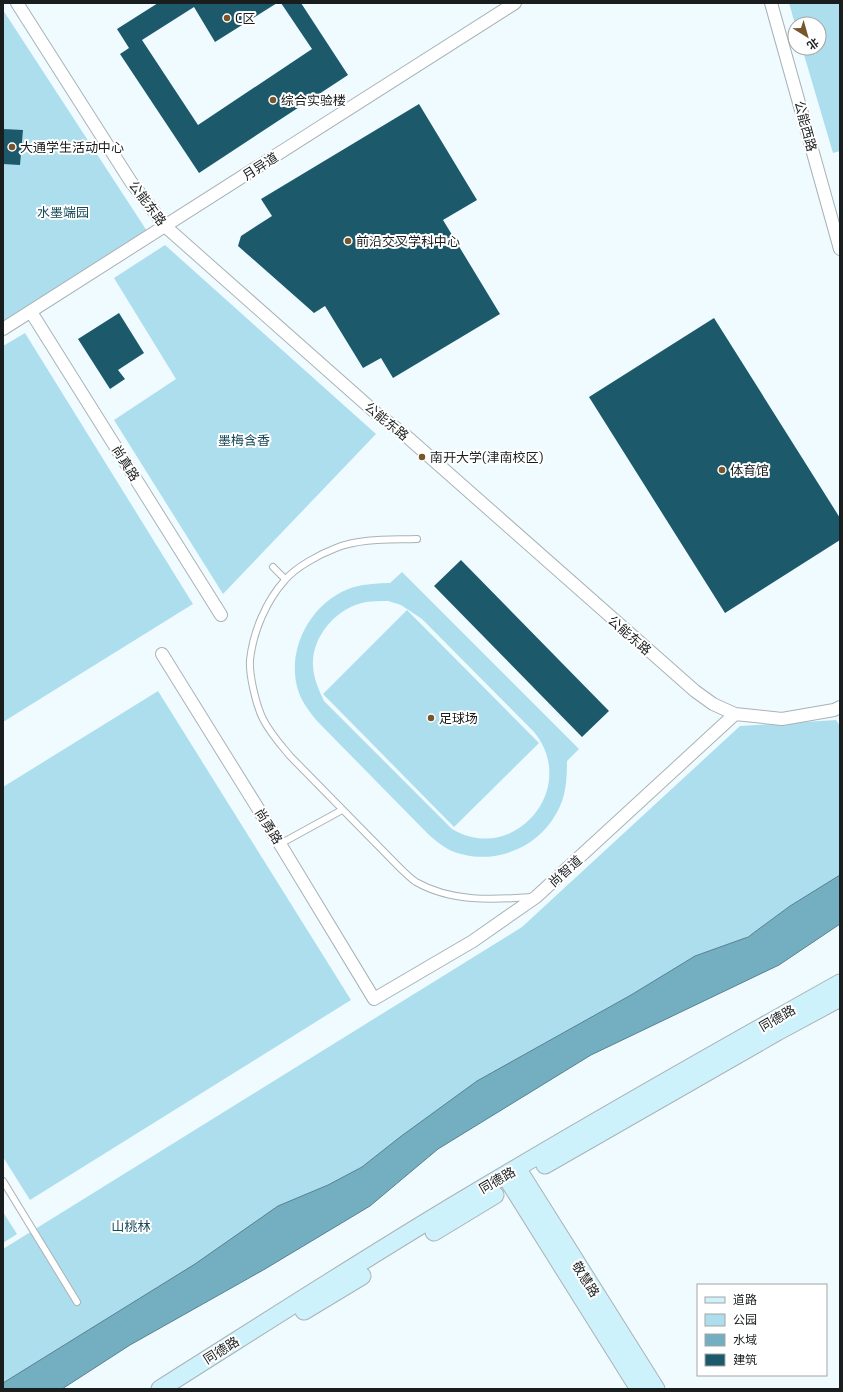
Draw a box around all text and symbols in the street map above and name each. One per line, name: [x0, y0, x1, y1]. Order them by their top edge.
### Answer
place label: C区: [235, 10, 255, 26]
marker: C区: [222, 13, 232, 23]
north arrow: [787, 16, 827, 56]
text: 北: [805, 36, 822, 53]
place label: 综合实验楼: [281, 92, 346, 108]
marker: 综合实验楼: [268, 95, 278, 105]
street label: 公能西路: [792, 99, 820, 153]
place label: 大通学生活动中心: [20, 139, 124, 155]
marker: 大通学生活动中心: [7, 142, 17, 152]
street label: 月异道: [239, 149, 281, 183]
street label: 公能东路: [126, 177, 170, 229]
park label: 水墨端园: [37, 204, 89, 220]
place label: 前沿交叉学科中心: [356, 233, 460, 249]
marker: 前沿交叉学科中心: [343, 236, 353, 246]
street label: 公能东路: [362, 398, 412, 444]
park label: 墨梅含香: [218, 432, 270, 448]
street label: 尚真路: [109, 442, 143, 484]
place label: 南开大学(津南校区): [430, 449, 543, 465]
marker: 南开大学(津南校区): [417, 452, 427, 462]
place label: 体育馆: [730, 462, 769, 478]
marker: 体育馆: [717, 465, 727, 475]
street label: 公能东路: [605, 612, 655, 658]
place label: 足球场: [439, 710, 478, 726]
marker: 足球场: [426, 713, 436, 723]
street label: 尚勇路: [252, 805, 286, 847]
street label: 尚智道: [545, 852, 585, 890]
street label: 同德路: [756, 1001, 798, 1035]
street label: 同德路: [476, 1163, 518, 1197]
park label: 山桃林: [111, 1218, 151, 1234]
street label: 敬慧路: [569, 1258, 603, 1300]
legend: [697, 1284, 827, 1376]
text: 道路: [733, 1292, 757, 1306]
text: 公园: [733, 1312, 757, 1326]
text: 水域: [733, 1332, 757, 1346]
street label: 同德路: [200, 1333, 242, 1367]
text: 建筑: [733, 1352, 757, 1366]

